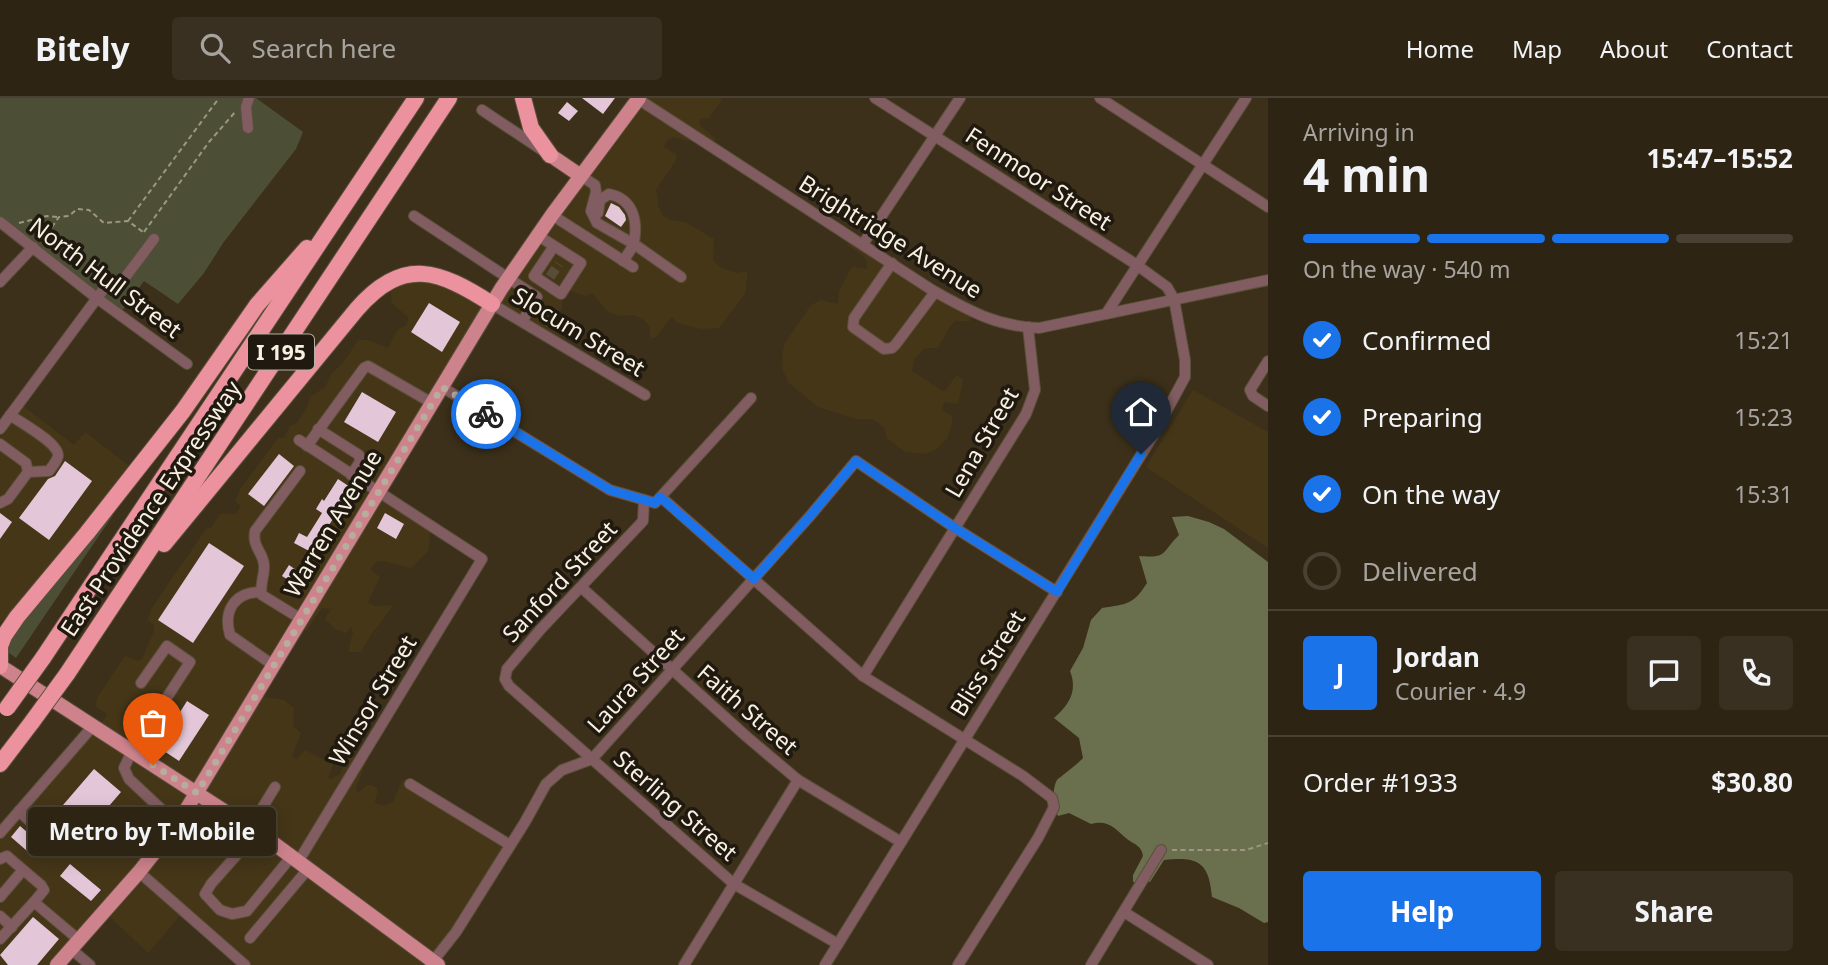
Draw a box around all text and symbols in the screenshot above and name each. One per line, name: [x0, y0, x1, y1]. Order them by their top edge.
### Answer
search box: [172, 17, 662, 80]
text: Bitely: [35, 26, 130, 71]
icon: search: [196, 29, 234, 67]
text: Search here: [252, 30, 396, 66]
text: Home: [1406, 32, 1474, 65]
text: Map: [1512, 32, 1562, 65]
text: About: [1600, 32, 1668, 65]
text: Contact: [1706, 32, 1793, 65]
text: Arriving in: [1303, 116, 1415, 148]
street label: Fenmoor Street: [960, 119, 1118, 237]
text: 15:47–15:52: [1646, 140, 1793, 176]
text: 4 min: [1303, 143, 1430, 205]
street label: Brightridge Avenue: [793, 167, 989, 305]
street label: North Hull Street: [23, 209, 189, 345]
text: On the way · 540 m: [1303, 253, 1510, 285]
street label: Slocum Street: [507, 279, 651, 383]
icon: check: [1303, 321, 1341, 359]
text: Confirmed: [1362, 322, 1492, 358]
text: 15:21: [1734, 324, 1793, 356]
road number: I 195: [248, 334, 314, 370]
street label: East Providence Expressway: [52, 374, 248, 642]
courier: [451, 379, 521, 449]
street label: Lena Street: [937, 381, 1025, 503]
pin: [1111, 382, 1171, 454]
icon: home: [1122, 393, 1160, 431]
icon: bike: [467, 395, 505, 433]
icon: check: [1303, 398, 1341, 436]
text: Preparing: [1362, 399, 1483, 435]
text: 15:23: [1734, 401, 1793, 433]
street label: Warren Avenue: [275, 443, 389, 603]
icon: check: [1303, 475, 1341, 513]
text: On the way: [1362, 476, 1500, 512]
text: 15:31: [1734, 478, 1793, 510]
street label: Sanford Street: [494, 513, 624, 649]
text: Delivered: [1362, 553, 1478, 589]
street label: Bliss Street: [942, 604, 1032, 722]
street label: Laura Street: [579, 621, 691, 739]
street label: Winsor Street: [321, 629, 423, 771]
button: chat: [1627, 636, 1701, 710]
button: phone: [1719, 636, 1793, 710]
text: Jordan: [1395, 639, 1480, 675]
text: J: [1336, 655, 1344, 691]
street label: Faith Street: [691, 656, 805, 762]
text: Courier · 4.9: [1395, 675, 1526, 707]
pin: [123, 693, 183, 765]
icon: bag: [134, 704, 172, 742]
street label: Sterling Street: [607, 742, 745, 868]
text: Order #1933: [1303, 764, 1458, 800]
text: $30.80: [1711, 764, 1793, 800]
callout: Metro by T-Mobile: [29, 807, 277, 856]
text: Metro by T-Mobile: [49, 815, 255, 847]
button: Help: [1303, 871, 1541, 951]
button: Share: [1555, 871, 1793, 951]

